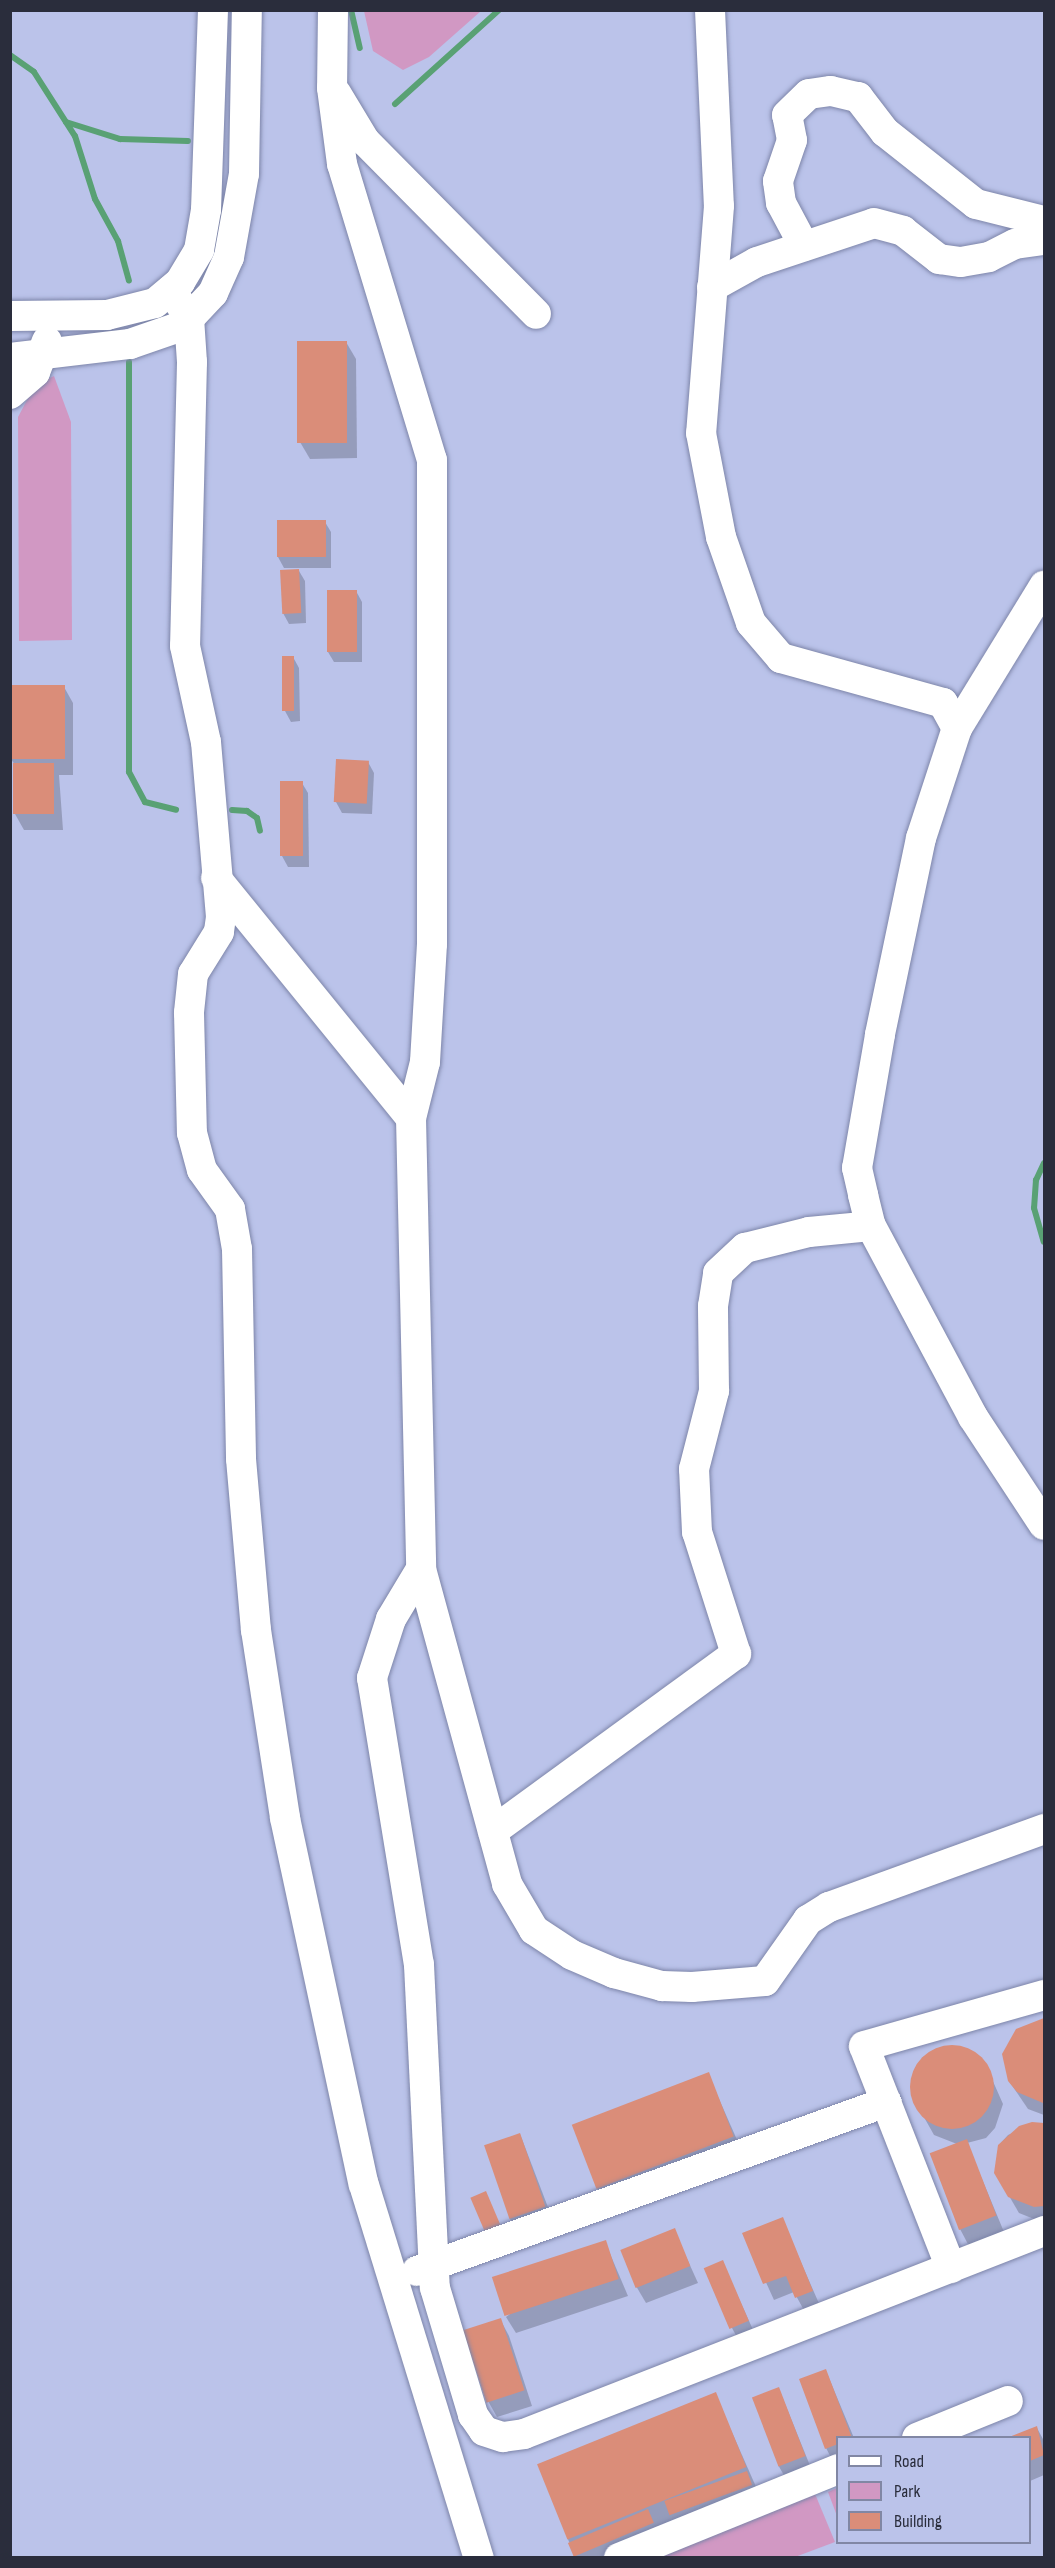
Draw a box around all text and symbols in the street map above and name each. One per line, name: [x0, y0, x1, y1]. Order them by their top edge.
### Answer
legend: [836, 2436, 1031, 2544]
text: Road: [894, 2451, 924, 2472]
text: Park: [894, 2481, 920, 2502]
text: Building: [894, 2511, 942, 2532]

